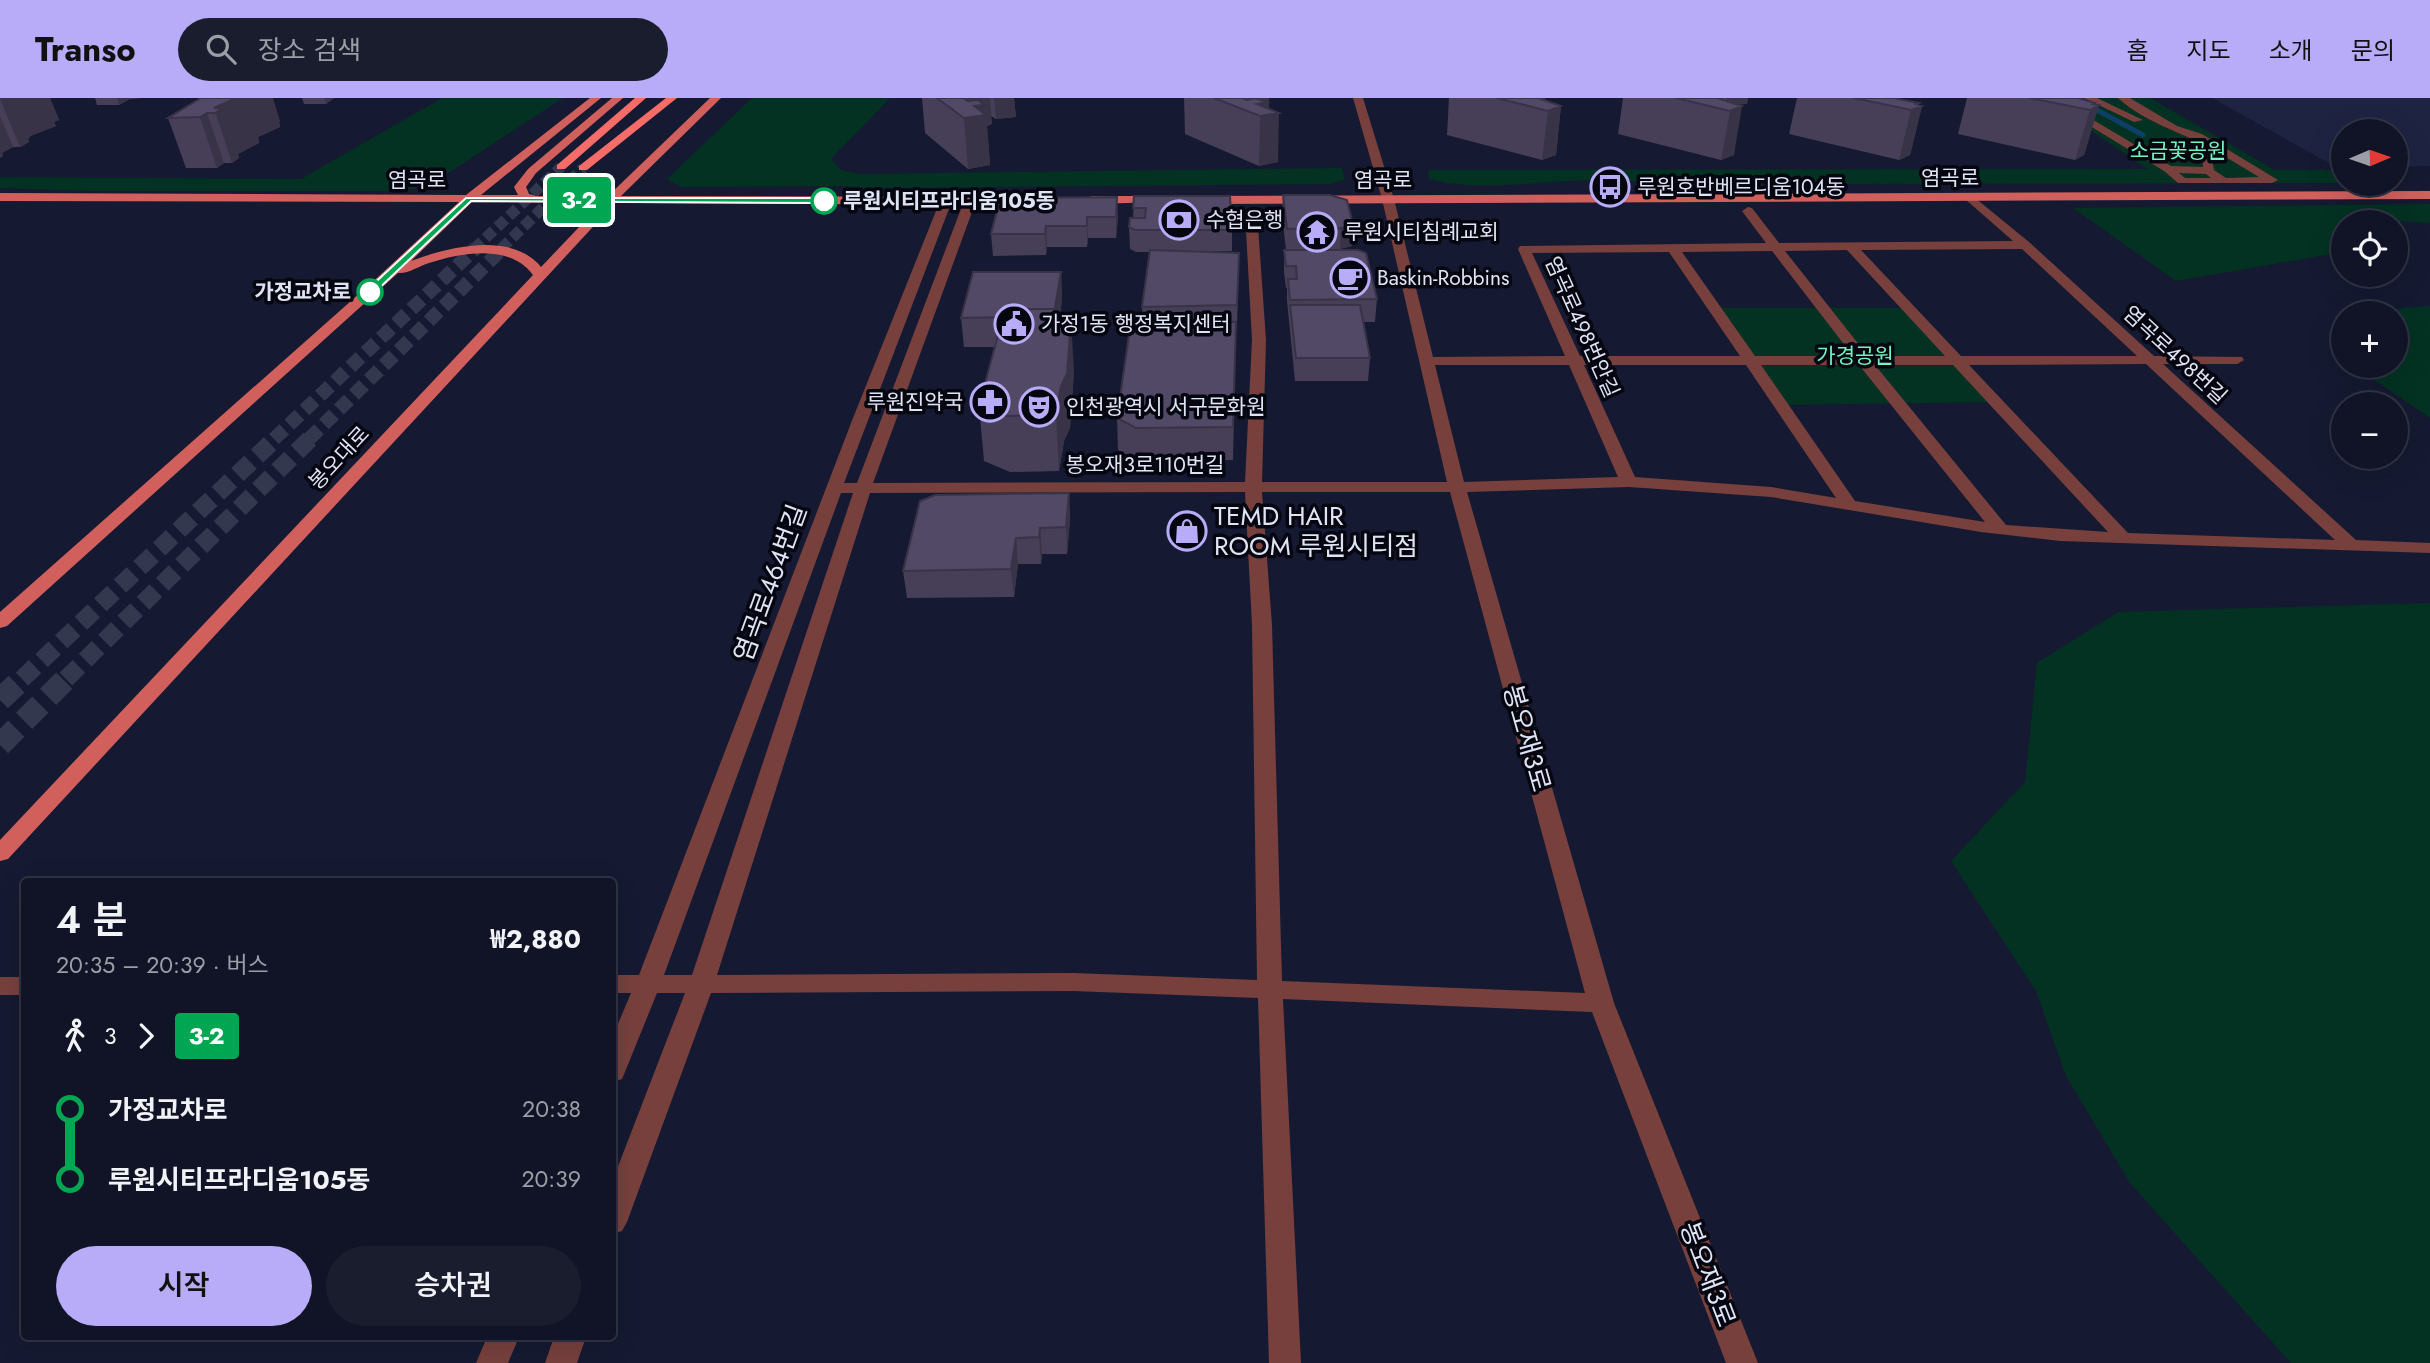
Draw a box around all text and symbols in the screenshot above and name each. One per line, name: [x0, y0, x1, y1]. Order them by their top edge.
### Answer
search box: [178, 18, 668, 81]
text: Transo: [35, 26, 136, 73]
icon: search: [202, 30, 240, 68]
text: 장소 검색: [258, 31, 361, 69]
text: 홈: [2126, 33, 2148, 68]
text: 지도: [2186, 33, 2231, 68]
text: 소개: [2269, 33, 2313, 68]
text: 문의: [2351, 33, 2395, 68]
north arrow: [2331, 119, 2408, 196]
map controls: [2331, 119, 2408, 469]
park label: 소금꽃공원: [2130, 136, 2226, 166]
street label: 염곡로: [1921, 163, 1979, 193]
street label: 염곡로: [388, 165, 446, 195]
street label: 염곡로: [1354, 165, 1412, 195]
bus stop icon: 루원호반베르디움104동: [1589, 166, 1631, 208]
place label: 루원호반베르디움104동: [1637, 172, 1845, 202]
line badge: 3-2: [539, 177, 619, 223]
text: 3-2: [561, 182, 597, 217]
place label: 루원시티프라디움105동: [843, 186, 1055, 216]
marker: 루원시티프라디움105동: [811, 188, 837, 214]
bank icon: 수협은행: [1158, 199, 1200, 241]
place label: 수협은행: [1206, 205, 1283, 235]
button: locate: [2331, 210, 2408, 287]
temple icon: 루원시티침례교회: [1296, 211, 1338, 253]
place label: 루원시티침례교회: [1344, 217, 1499, 247]
street label: 염곡로498번안길: [1537, 252, 1627, 402]
cafe icon: Baskin-Robbins: [1329, 257, 1371, 299]
place label: Baskin-Robbins: [1377, 263, 1510, 293]
place label: 가정교차로: [254, 277, 351, 307]
marker: 가정교차로: [357, 279, 383, 305]
street label: 염곡로498번길: [2116, 299, 2234, 411]
button: +: [2331, 301, 2408, 378]
public building icon: 가정1동 행정복지센터: [993, 303, 1035, 345]
place label: 가정1동 행정복지센터: [1041, 309, 1231, 339]
park label: 가경공원: [1816, 341, 1894, 371]
pharmacy icon: 루원진약국: [969, 381, 1011, 423]
theatre icon: 인천광역시 서구문화원: [1018, 386, 1060, 428]
place label: 루원진약국: [866, 387, 963, 417]
place label: 인천광역시 서구문화원: [1066, 392, 1266, 422]
button: −: [2331, 392, 2408, 469]
street label: 봉오대로: [302, 420, 376, 496]
street label: 봉오재3로110번길: [1066, 450, 1224, 480]
place label: TEMD HAIR ROOM 루원시티점: [1214, 497, 1418, 565]
street label: 염곡로464번길: [724, 499, 816, 667]
shop icon: TEMD HAIR ROOM 루원시티점: [1166, 510, 1208, 552]
street label: 봉오재3로: [1494, 680, 1560, 796]
text: 4 분: [56, 892, 128, 947]
text: ₩2,880: [490, 920, 581, 958]
text: 20:35 – 20:39 · 버스: [56, 948, 269, 982]
icon: walk: [56, 1017, 94, 1055]
icon: forward: [127, 1017, 165, 1055]
text: 3-2: [189, 1018, 225, 1053]
text: 3: [104, 1019, 117, 1053]
text: 가정교차로: [108, 1091, 228, 1129]
text: 20:38: [522, 1092, 581, 1126]
text: 루원시티프라디움105동: [108, 1161, 371, 1199]
text: 20:39: [521, 1162, 581, 1196]
street label: 봉오재3로: [1671, 1216, 1745, 1332]
button: 시작: [56, 1246, 312, 1326]
button: 승차권: [326, 1246, 581, 1326]

